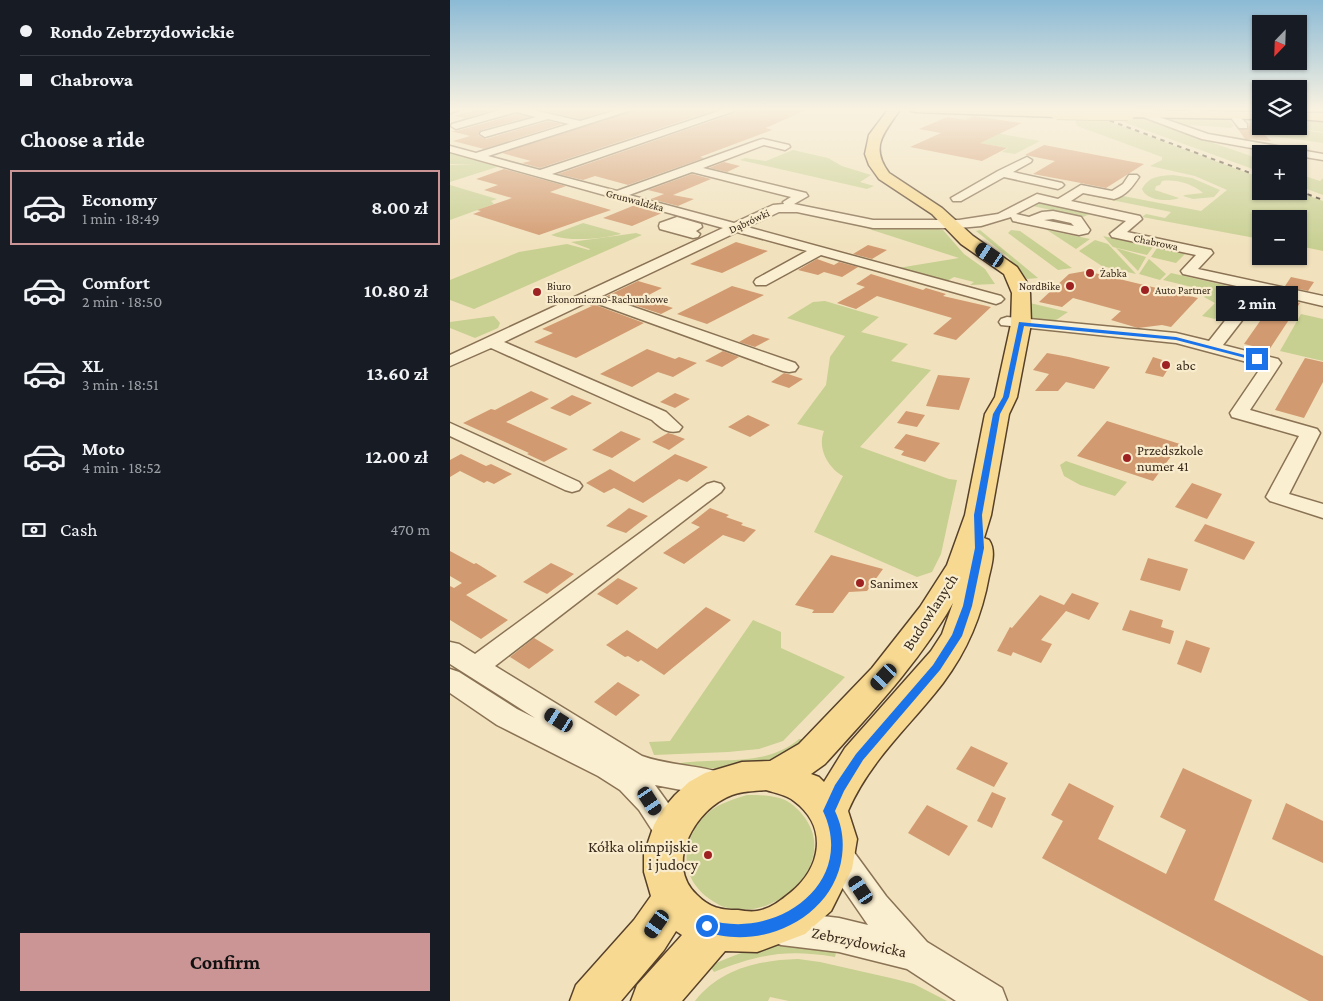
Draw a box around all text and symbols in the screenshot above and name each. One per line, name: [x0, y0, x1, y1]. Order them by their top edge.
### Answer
north arrow: [1252, 15, 1308, 70]
map controls: [1252, 15, 1307, 265]
text: Rondo Zebrzydowickie: [50, 21, 234, 42]
text: Chabrowa: [50, 69, 133, 90]
button: layers: [1252, 80, 1307, 135]
text: Choose a ride: [20, 127, 145, 152]
button: +: [1252, 145, 1307, 200]
icon: car: [22, 185, 67, 230]
street label: Grunwaldzka: [605, 187, 665, 213]
text: Economy: [82, 189, 157, 210]
text: 8.00 zł: [371, 197, 428, 218]
street label: Dąbrówki: [727, 206, 772, 237]
text: 1 min · 18:49: [82, 210, 160, 227]
button: −: [1252, 210, 1307, 265]
street label: Chabrowa: [1133, 231, 1179, 253]
car: [973, 240, 1006, 270]
marker: Żabka: [1084, 267, 1096, 279]
place label: Żabka: [1100, 267, 1127, 279]
icon: car: [22, 268, 67, 313]
text: Comfort: [82, 272, 150, 293]
text: 10.80 zł: [364, 280, 428, 301]
place label: Biuro Ekonomiczno-Rachunkowe: [547, 280, 668, 305]
place label: NordBike: [1019, 280, 1060, 292]
marker: NordBike: [1064, 280, 1076, 292]
marker: Auto Partner: [1139, 284, 1151, 296]
place label: Auto Partner: [1155, 284, 1211, 296]
marker: Biuro Ekonomiczno-Rachunkowe: [531, 286, 543, 298]
callout: 2 min: [1216, 286, 1298, 322]
text: 2 min · 18:50: [82, 293, 162, 310]
text: 2 min: [1238, 295, 1276, 312]
route end: [1246, 348, 1268, 370]
icon: car: [22, 351, 67, 396]
text: XL: [82, 355, 104, 376]
place label: abc: [1176, 357, 1196, 373]
marker: abc: [1160, 359, 1172, 371]
text: 13.60 zł: [367, 363, 428, 384]
text: 3 min · 18:51: [82, 376, 158, 393]
icon: car: [22, 434, 67, 479]
text: Moto: [82, 438, 125, 459]
place label: Przedszkole numer 41: [1137, 442, 1203, 474]
text: 12.00 zł: [365, 446, 428, 467]
marker: Przedszkole numer 41: [1121, 452, 1133, 464]
text: 4 min · 18:52: [82, 459, 161, 476]
icon: cash: [20, 516, 48, 544]
text: Cash: [60, 519, 98, 540]
text: 470 m: [390, 521, 430, 538]
street label: Budowlanych: [899, 570, 962, 654]
place label: Sanimex: [870, 575, 918, 591]
marker: Sanimex: [854, 577, 866, 589]
car: [868, 661, 899, 693]
car: [542, 706, 575, 734]
car: [635, 784, 664, 818]
place label: Kółka olimpijskie i judocy: [588, 838, 699, 874]
marker: Kółka olimpijskie i judocy: [702, 849, 714, 861]
car: [846, 873, 875, 907]
car: [642, 907, 671, 941]
route start: [696, 915, 718, 937]
street label: Zebrzydowicka: [810, 924, 909, 961]
button: Confirm: [20, 933, 430, 991]

